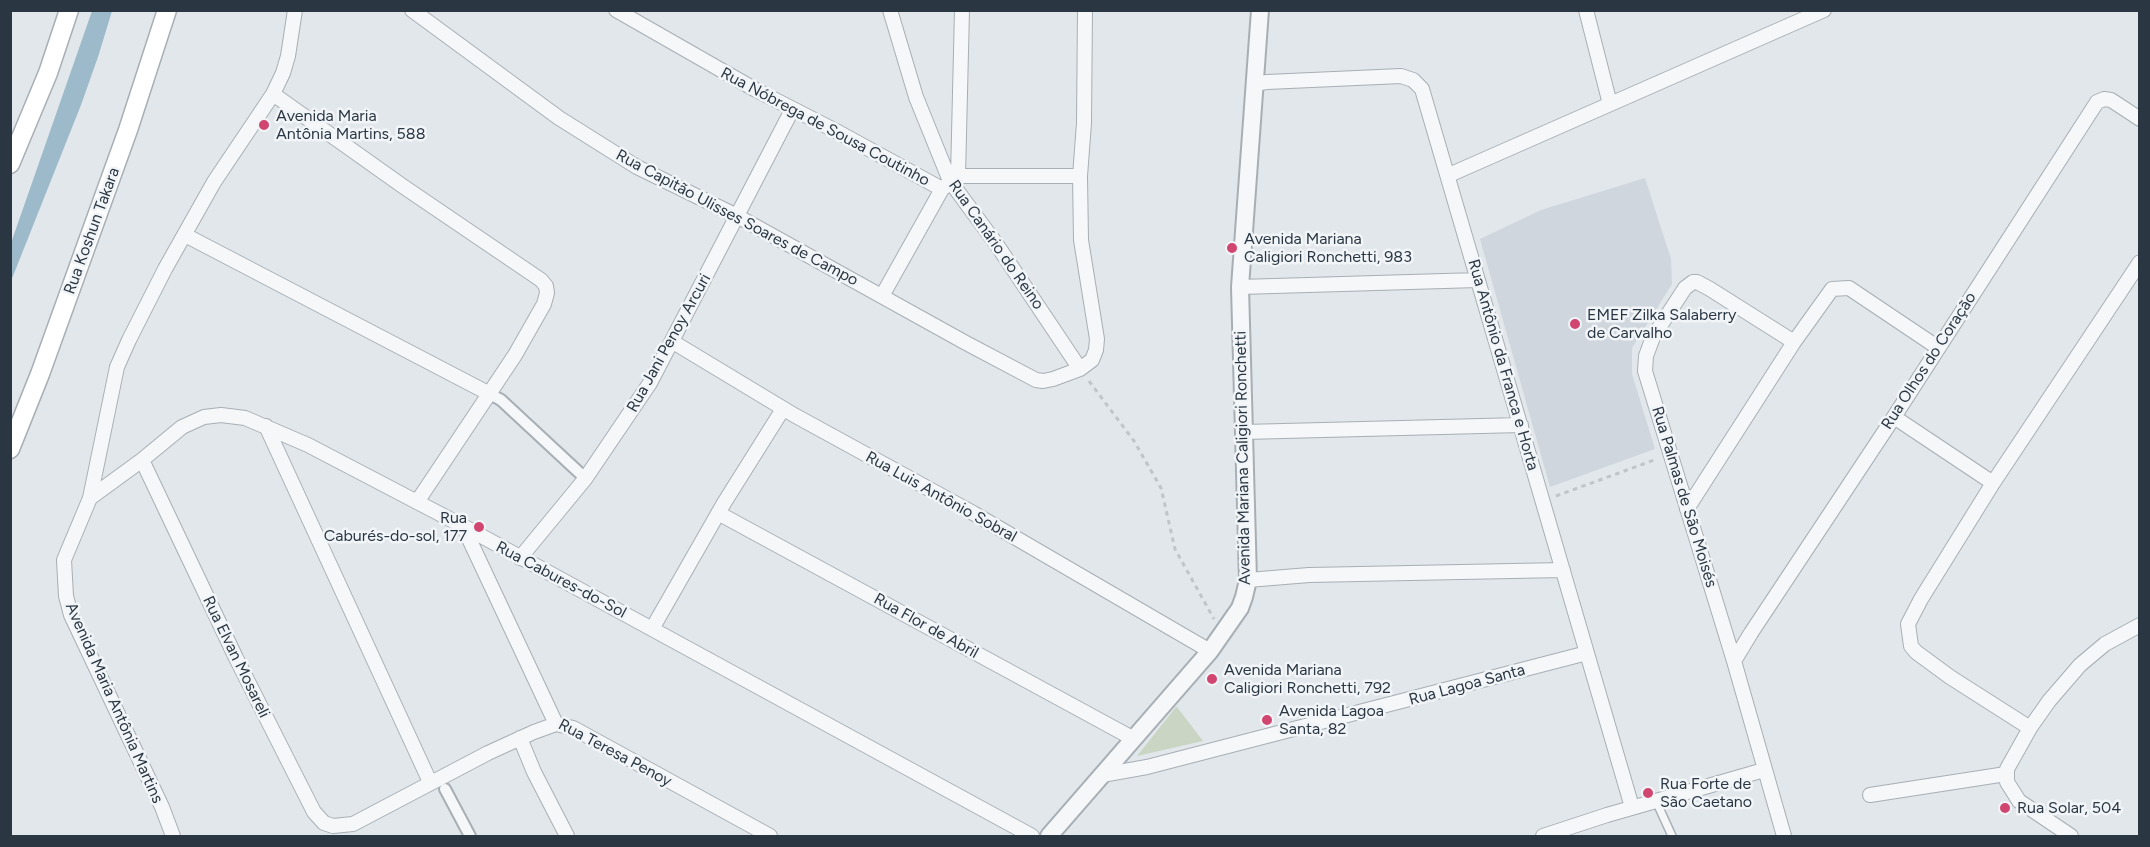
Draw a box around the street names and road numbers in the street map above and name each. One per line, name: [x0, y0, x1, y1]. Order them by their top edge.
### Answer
street label: Rua Nóbrega de Sousa Coutinho: [717, 64, 933, 190]
street label: Rua Capitão Ulisses Soares de Campo: [612, 146, 862, 290]
street label: Rua Koshun Takara: [60, 165, 124, 297]
street label: Rua Canário do Reino: [944, 177, 1048, 313]
street label: Rua Antônio da Franca e Horta: [1464, 257, 1542, 473]
street label: Rua Jani Penoy Arcuri: [623, 270, 715, 416]
street label: Rua Olhos do Coração: [1877, 289, 1981, 433]
street label: Avenida Mariana Caligiori Ronchetti: [1231, 331, 1255, 585]
street label: Rua Palmas de São Moisés: [1647, 404, 1721, 590]
street label: Rua Luis Antônio Sobral: [862, 447, 1020, 547]
street label: Rua Cabures-do-Sol: [492, 537, 630, 623]
street label: Rua Flor de Abril: [870, 589, 982, 663]
street label: Rua Elvan Mosareli: [198, 593, 274, 721]
street label: Avenida Maria Antônia Martins: [61, 600, 167, 806]
street label: Rua Lagoa Santa: [1407, 660, 1527, 710]
street label: Rua Teresa Penoy: [555, 715, 675, 791]

